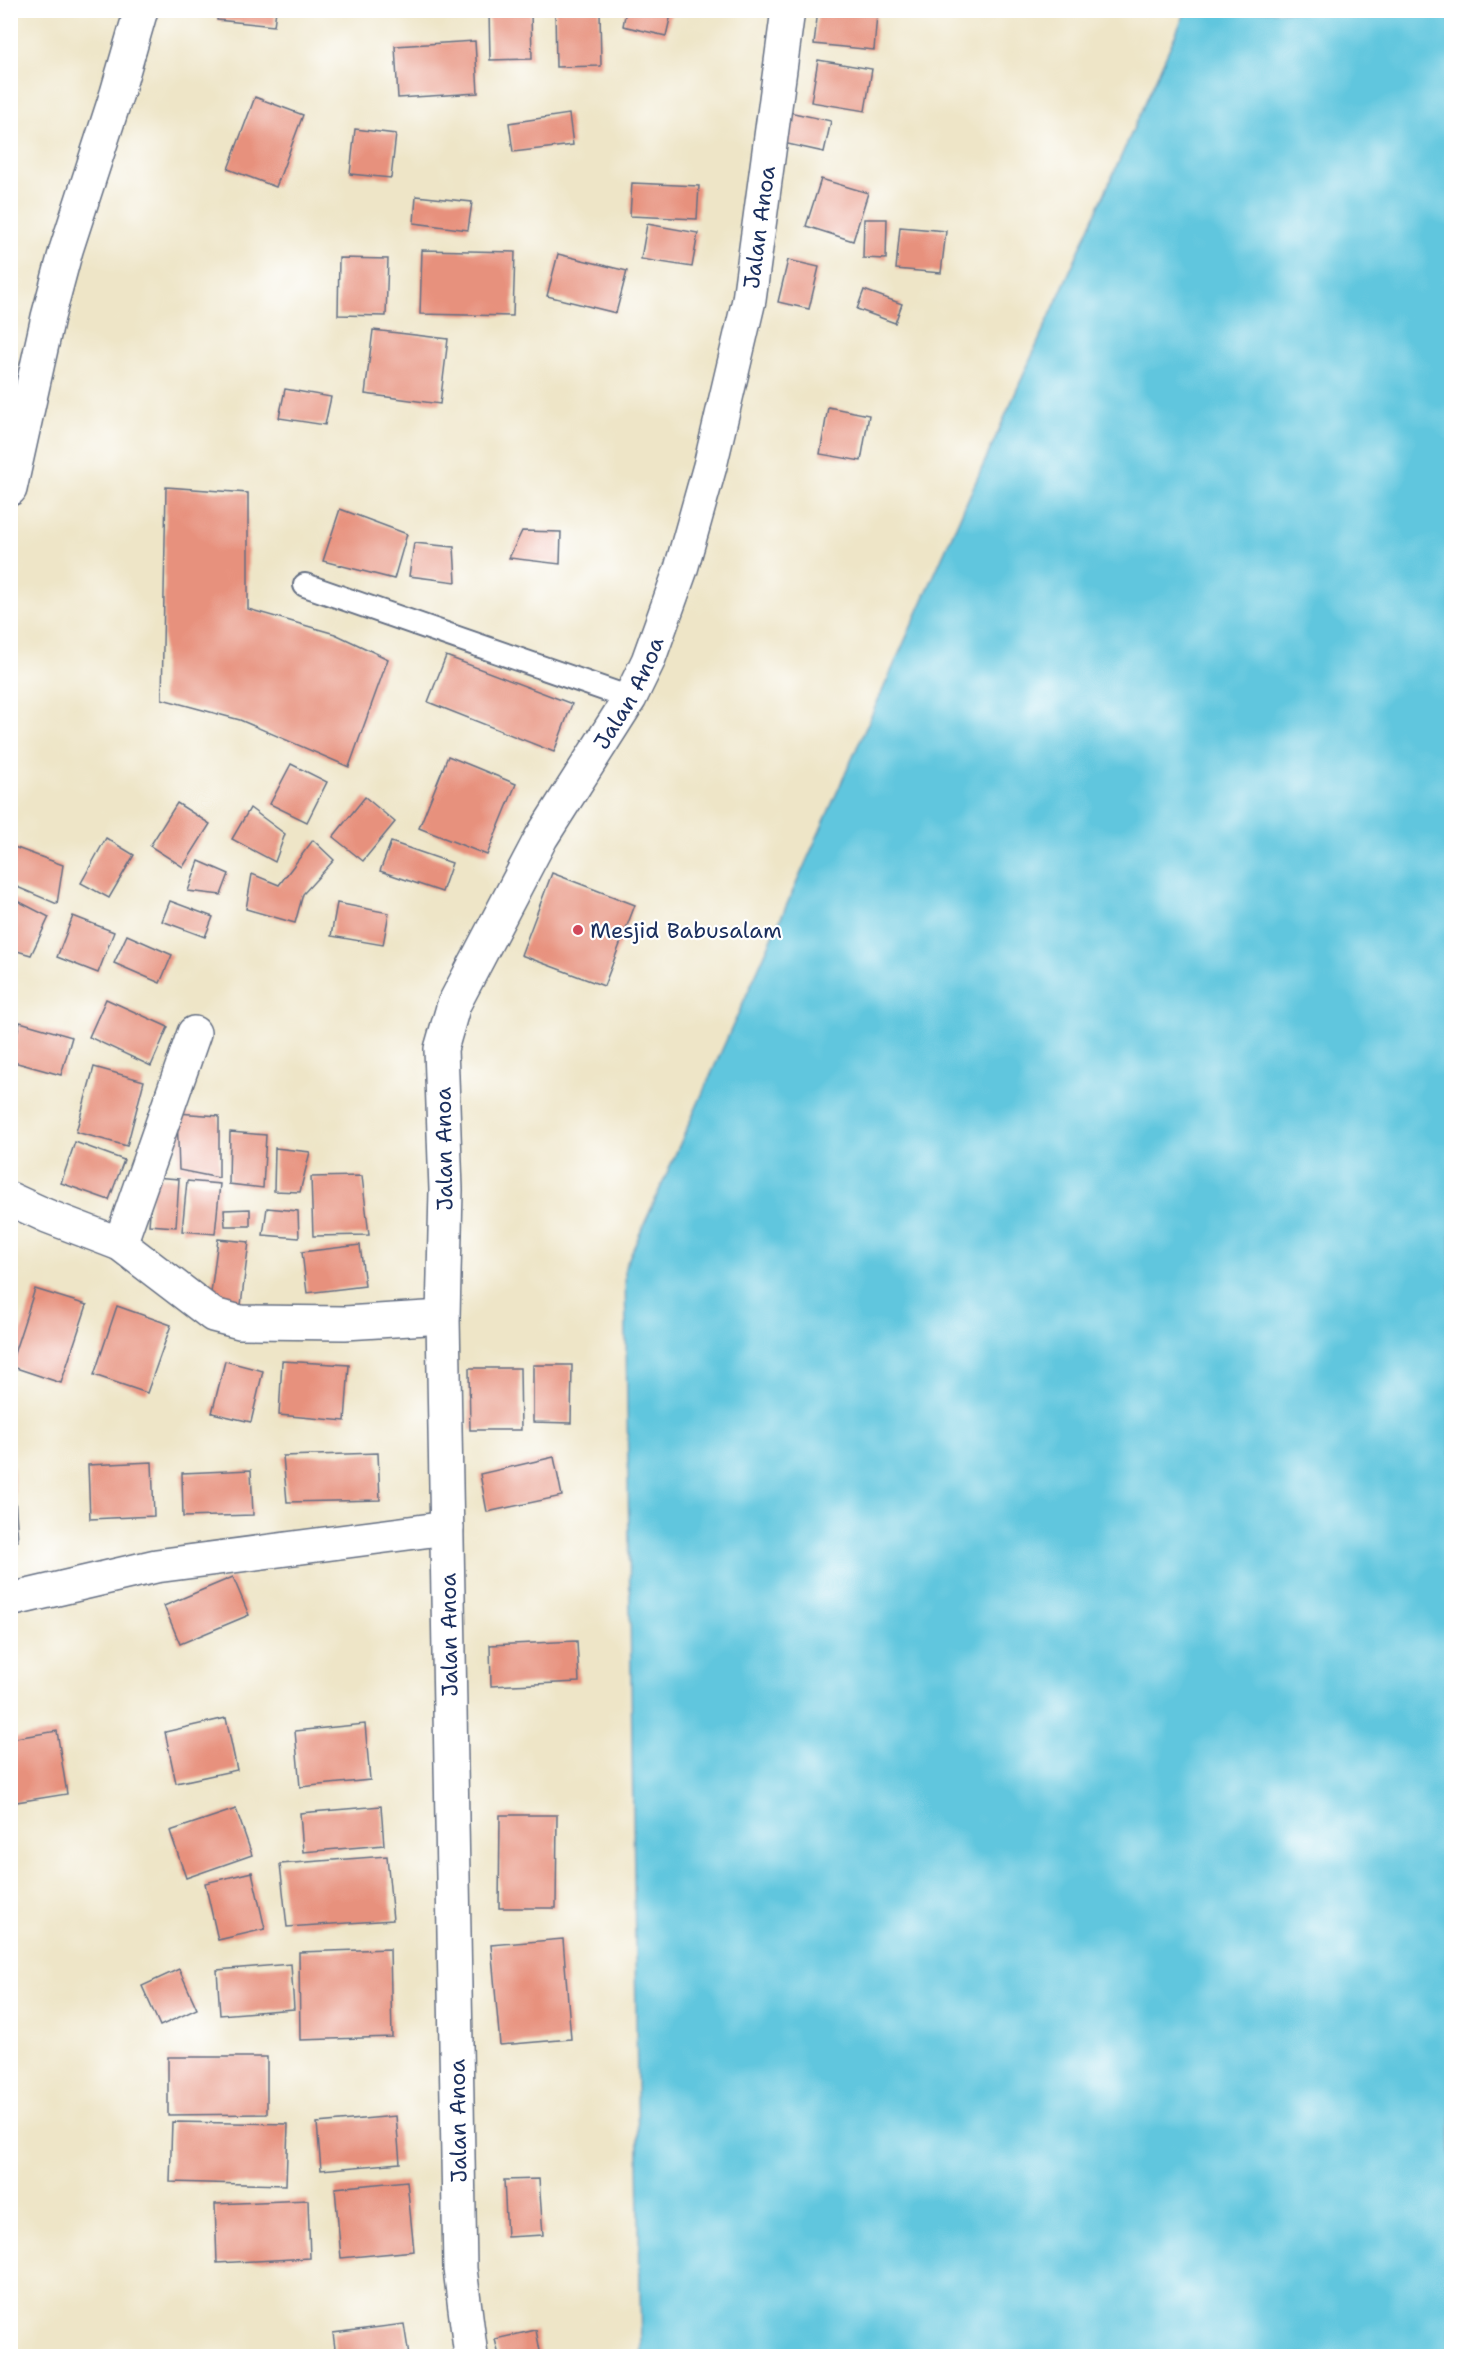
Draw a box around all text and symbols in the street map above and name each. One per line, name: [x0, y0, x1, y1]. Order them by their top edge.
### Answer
street label: Jalan Anoa: [736, 164, 781, 291]
street label: Jalan Anoa: [587, 633, 670, 755]
place label: Mesjid Babusalam: [590, 916, 782, 945]
marker: Mesjid Babusalam: [571, 923, 585, 937]
street label: Jalan Anoa: [428, 1086, 460, 1211]
street label: Jalan Anoa: [433, 1572, 465, 1697]
street label: Jalan Anoa: [442, 2058, 474, 2183]

